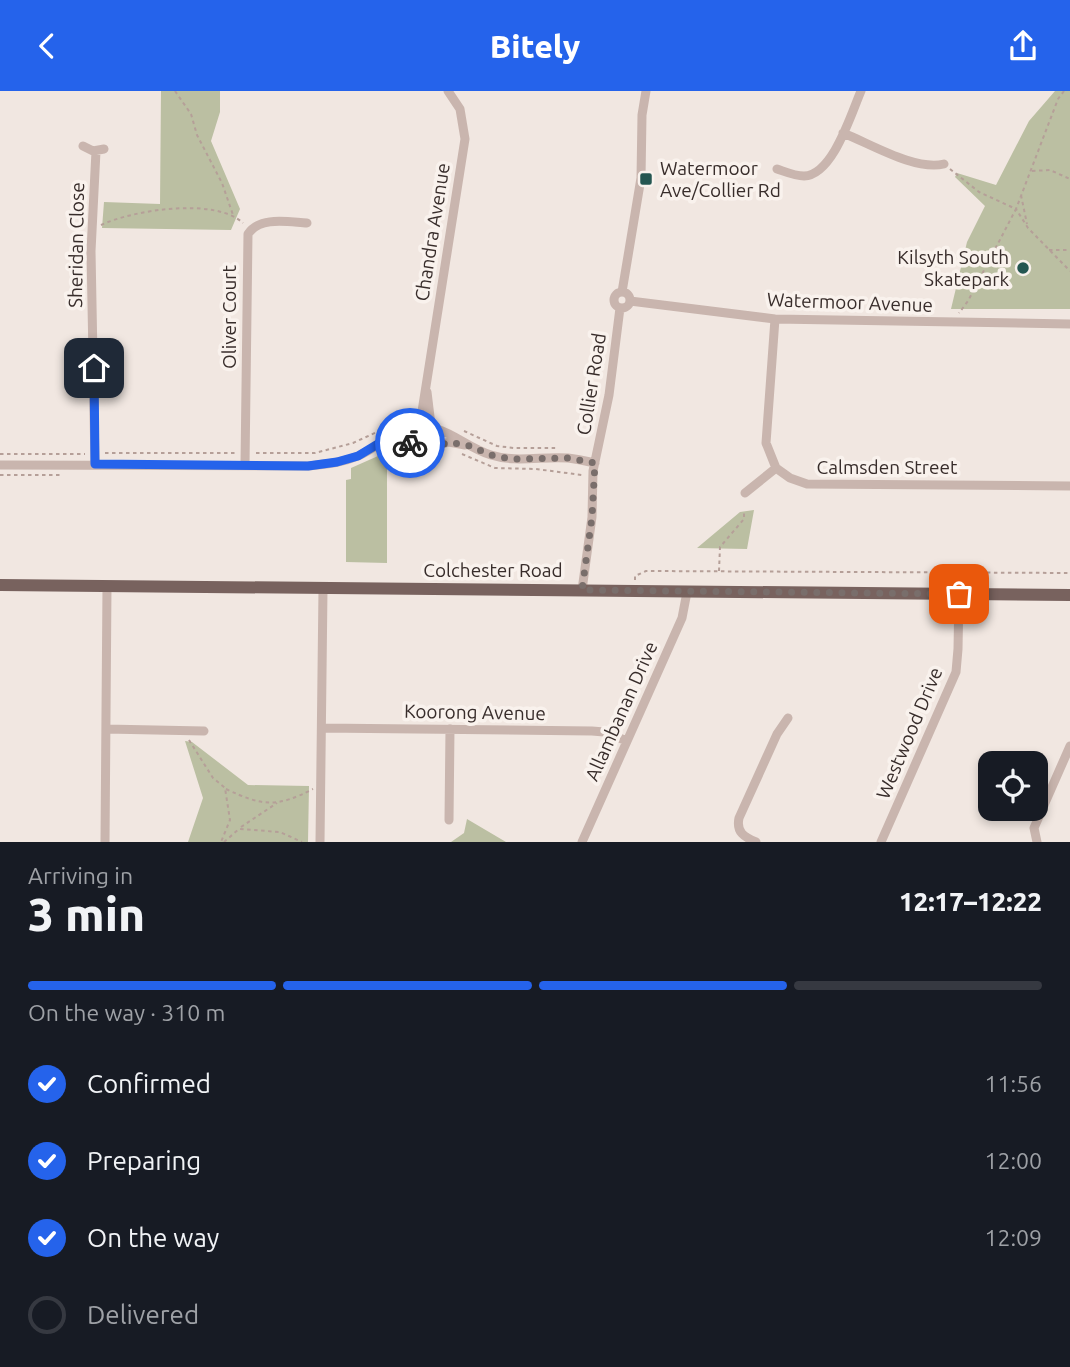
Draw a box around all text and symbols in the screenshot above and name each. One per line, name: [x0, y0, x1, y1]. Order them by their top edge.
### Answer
icon: back: [28, 27, 66, 65]
icon: share: [1004, 27, 1042, 65]
text: Bitely: [490, 28, 580, 64]
place label: Watermoor Ave/Collier Rd: [660, 157, 781, 201]
street label: Chandra Avenue: [410, 161, 454, 303]
marker: Watermoor Ave/Collier Rd: [638, 171, 654, 187]
street label: Sheridan Close: [64, 182, 88, 308]
place label: Kilsyth South Skatepark: [897, 246, 1009, 290]
marker: Kilsyth South Skatepark: [1015, 260, 1031, 276]
street label: Oliver Court: [218, 265, 240, 369]
street label: Watermoor Avenue: [767, 288, 933, 316]
street label: Collier Road: [572, 331, 610, 437]
pin: [64, 338, 124, 398]
icon: home: [75, 349, 113, 387]
courier: [375, 408, 445, 478]
icon: bike: [391, 424, 429, 462]
street label: Calmsden Street: [817, 456, 958, 478]
street label: Colchester Road: [423, 559, 563, 581]
pin: [929, 564, 989, 624]
icon: bag: [940, 575, 978, 613]
street label: Allambanan Drive: [580, 638, 662, 784]
street label: Westwood Drive: [871, 664, 947, 802]
street label: Koorong Avenue: [404, 700, 546, 724]
map controls: [978, 751, 1048, 821]
button: locate: [978, 751, 1048, 821]
text: Arriving in: [28, 863, 133, 888]
text: 12:17–12:22: [899, 887, 1042, 916]
text: 3 min: [28, 888, 145, 940]
text: On the way · 310 m: [28, 1000, 225, 1025]
icon: check: [28, 1065, 66, 1103]
text: Confirmed: [87, 1069, 211, 1098]
text: 11:56: [984, 1071, 1042, 1096]
icon: check: [28, 1142, 66, 1180]
text: Preparing: [87, 1146, 201, 1175]
text: 12:00: [984, 1148, 1042, 1173]
icon: check: [28, 1219, 66, 1257]
text: On the way: [87, 1223, 219, 1252]
text: 12:09: [984, 1225, 1042, 1250]
text: Delivered: [87, 1300, 199, 1329]

